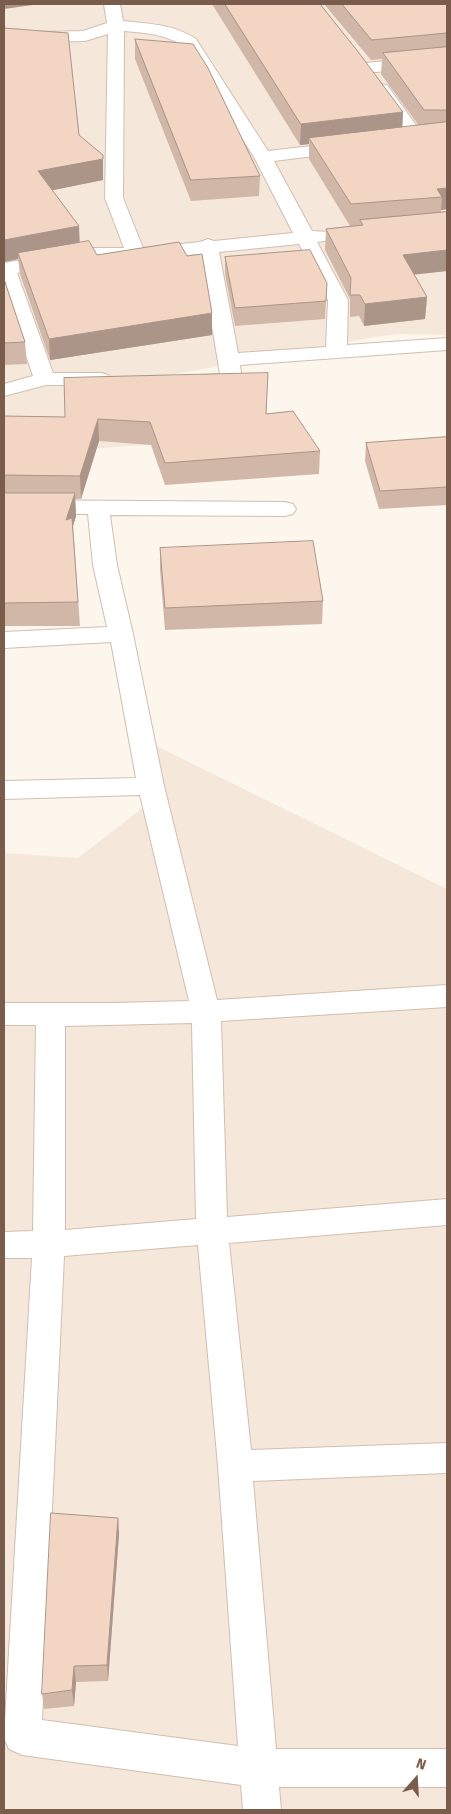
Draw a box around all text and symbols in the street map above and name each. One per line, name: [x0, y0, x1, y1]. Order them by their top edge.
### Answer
north arrow: [391, 1754, 441, 1804]
text: N: [414, 1755, 428, 1774]

